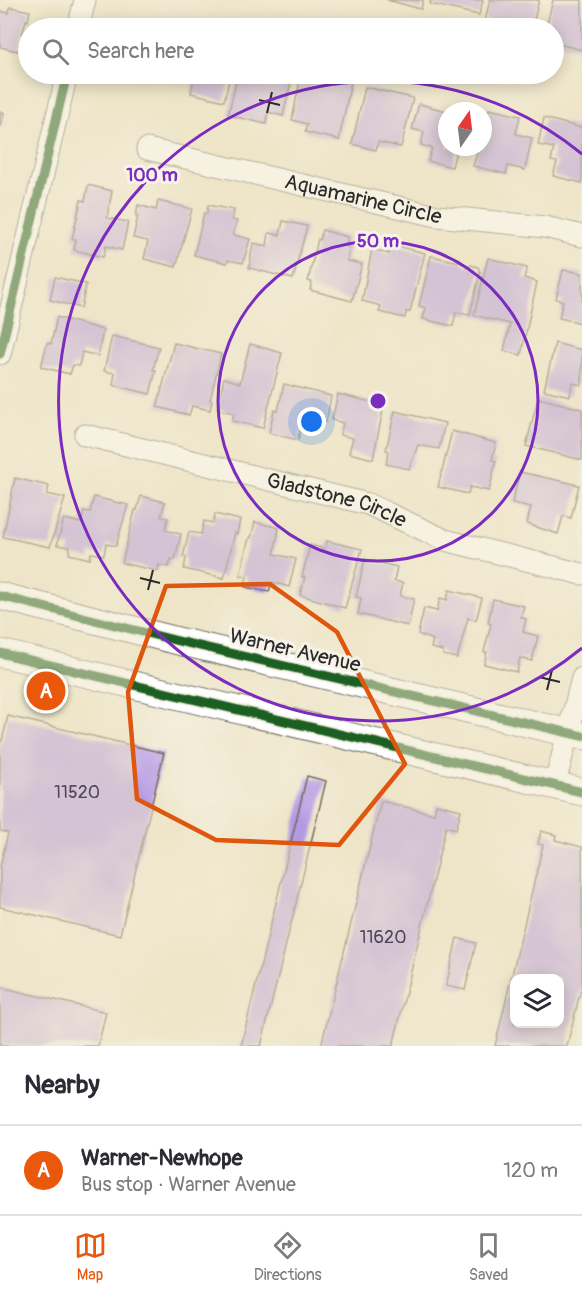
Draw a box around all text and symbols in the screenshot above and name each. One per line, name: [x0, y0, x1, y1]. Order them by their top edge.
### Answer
search box: [18, 18, 564, 84]
icon: search: [39, 35, 72, 68]
text: Search here: [87, 37, 194, 65]
north arrow: [438, 102, 492, 156]
text: 100 m: [126, 164, 178, 187]
street label: Aquamarine Circle: [282, 168, 445, 231]
text: 50 m: [357, 230, 399, 253]
centre of rings: [368, 391, 388, 411]
your location: [297, 407, 326, 436]
street label: Gladstone Circle: [264, 467, 411, 534]
street label: Warner Avenue: [227, 622, 364, 679]
pin: A: [26, 668, 66, 714]
house number: 11520: [54, 781, 100, 804]
house number: 11620: [360, 926, 406, 949]
map controls: [510, 974, 564, 1028]
button: layers: [510, 974, 564, 1028]
text: Nearby: [24, 1069, 100, 1101]
text: Warner-Newhope: [81, 1144, 243, 1172]
text: A: [37, 1158, 50, 1183]
text: 120 m: [503, 1158, 558, 1183]
text: Bus stop · Warner Avenue: [81, 1172, 296, 1197]
tab: Map: [74, 1229, 107, 1285]
tab: Directions: [254, 1229, 322, 1285]
tab: Saved: [469, 1229, 508, 1285]

